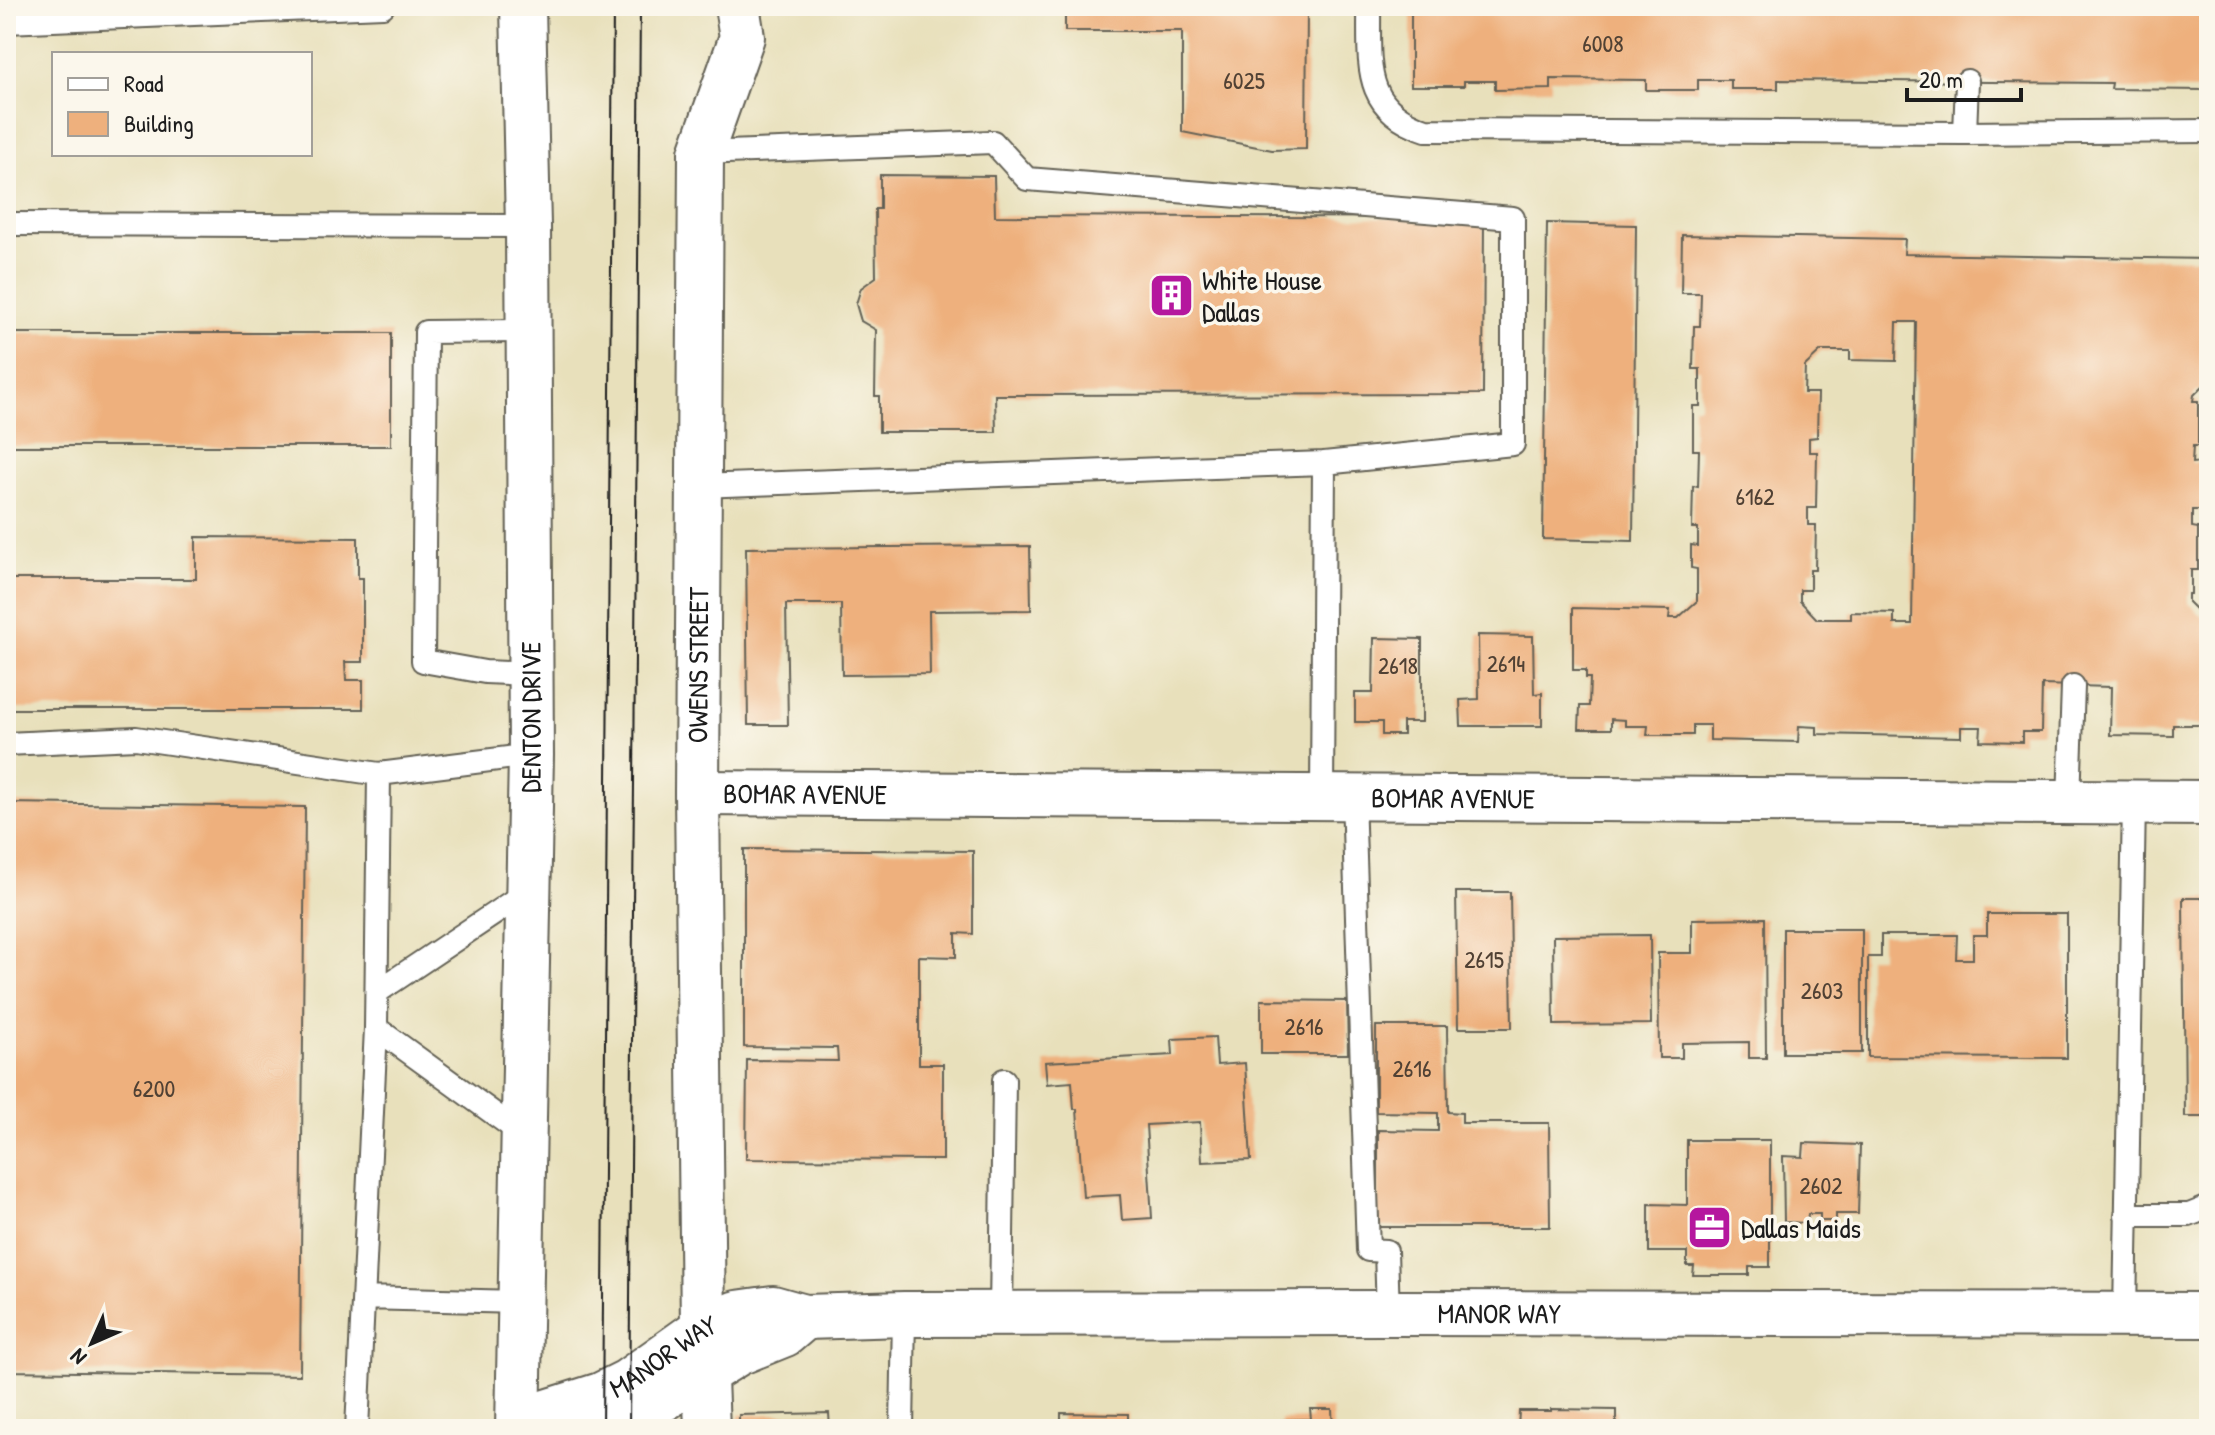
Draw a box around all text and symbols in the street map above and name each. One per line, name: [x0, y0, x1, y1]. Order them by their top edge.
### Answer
house number: 6008: [1582, 27, 1624, 59]
legend: [52, 52, 312, 156]
scale bar: [1907, 52, 2021, 102]
text: 20 m: [1919, 63, 1963, 95]
house number: 6025: [1223, 64, 1265, 96]
text: Road: [124, 67, 163, 99]
text: Building: [124, 107, 194, 139]
place label: White House Dallas: [1202, 261, 1322, 331]
building icon: White House Dallas: [1147, 272, 1195, 320]
house number: 6162: [1735, 480, 1775, 512]
street label: OWENS STREET: [678, 586, 717, 743]
street label: DENTON DRIVE: [511, 641, 550, 793]
house number: 2614: [1487, 647, 1525, 679]
house number: 2618: [1378, 649, 1418, 681]
street label: BOMAR AVENUE: [723, 774, 887, 813]
street label: BOMAR AVENUE: [1371, 778, 1535, 818]
house number: 2615: [1464, 943, 1504, 975]
house number: 2603: [1801, 974, 1843, 1006]
house number: 2616: [1284, 1010, 1324, 1042]
house number: 2616: [1392, 1052, 1432, 1084]
house number: 6200: [133, 1072, 175, 1104]
house number: 2602: [1800, 1169, 1842, 1201]
office icon: Dallas Maids: [1686, 1204, 1734, 1252]
place label: Dallas Maids: [1741, 1209, 1861, 1247]
street label: MANOR WAY: [1438, 1294, 1562, 1332]
north arrow: [52, 1303, 132, 1383]
street label: MANOR WAY: [603, 1305, 723, 1407]
text: N: [63, 1342, 93, 1372]

